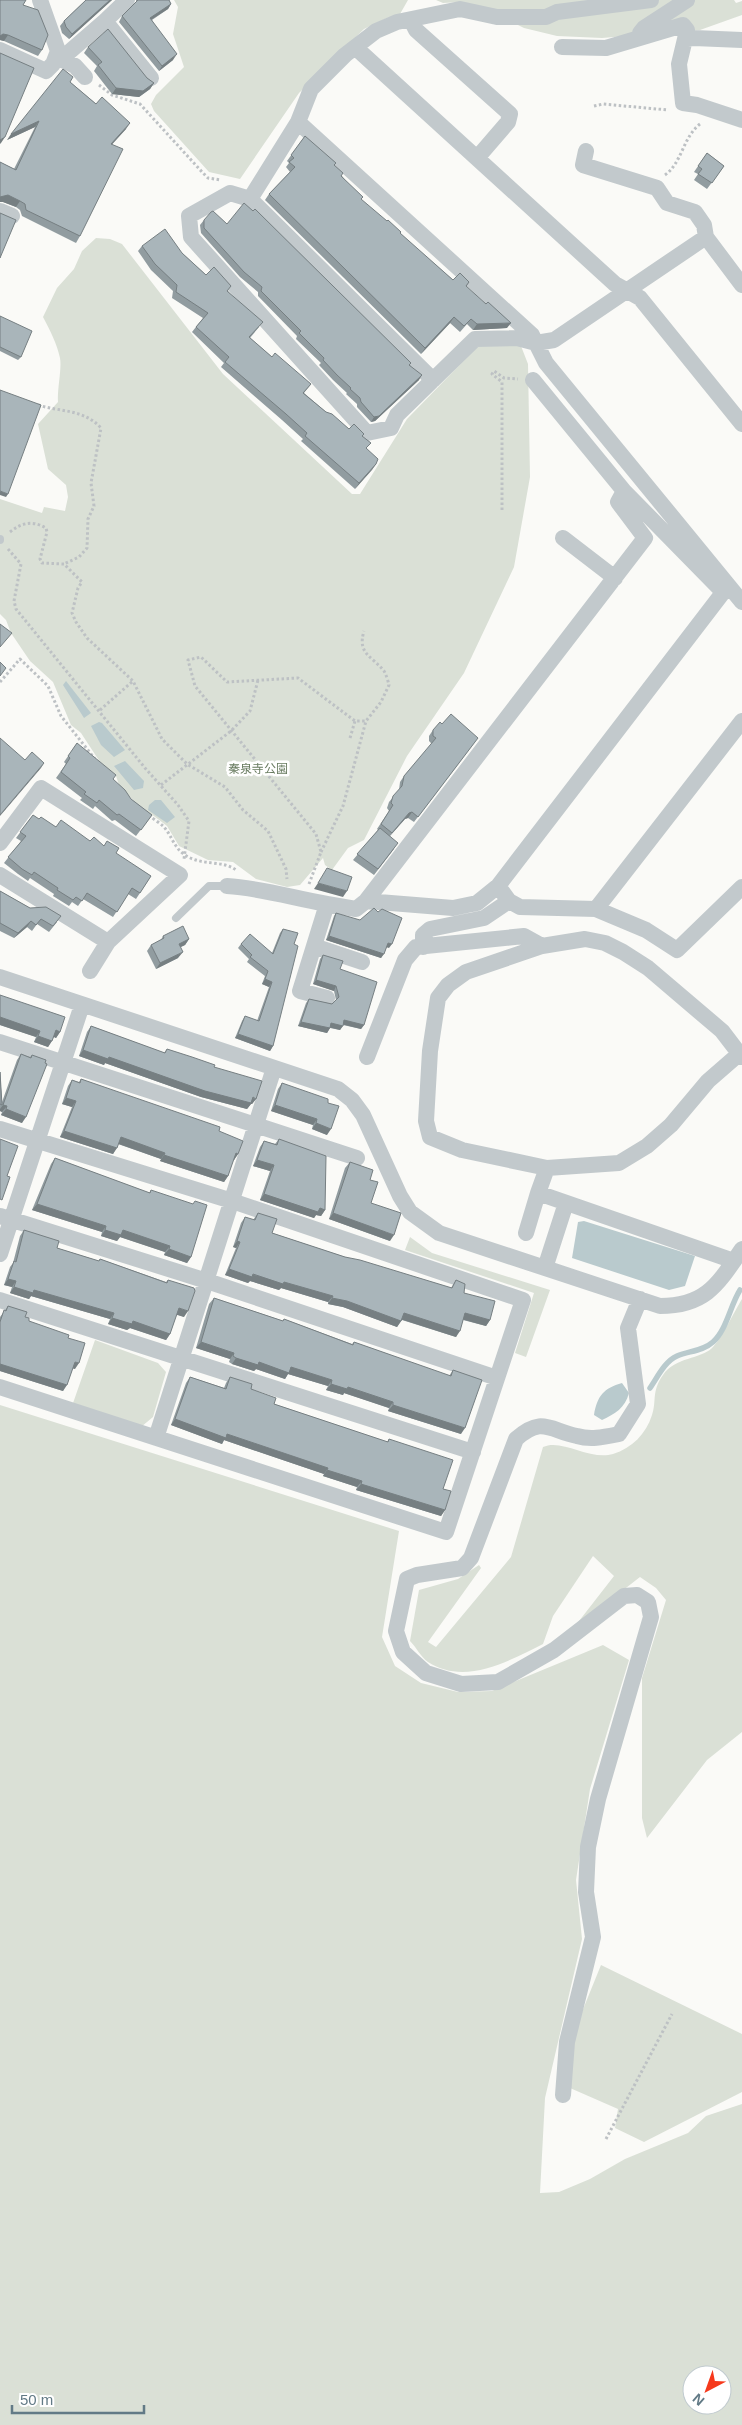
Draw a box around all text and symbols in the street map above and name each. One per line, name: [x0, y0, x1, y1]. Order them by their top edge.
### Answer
park label: 秦泉寺公園: [228, 762, 288, 776]
north arrow: [682, 2365, 732, 2415]
scale bar: [12, 2382, 145, 2414]
text: N: [689, 2390, 708, 2409]
text: 50 m: [20, 2391, 53, 2408]

